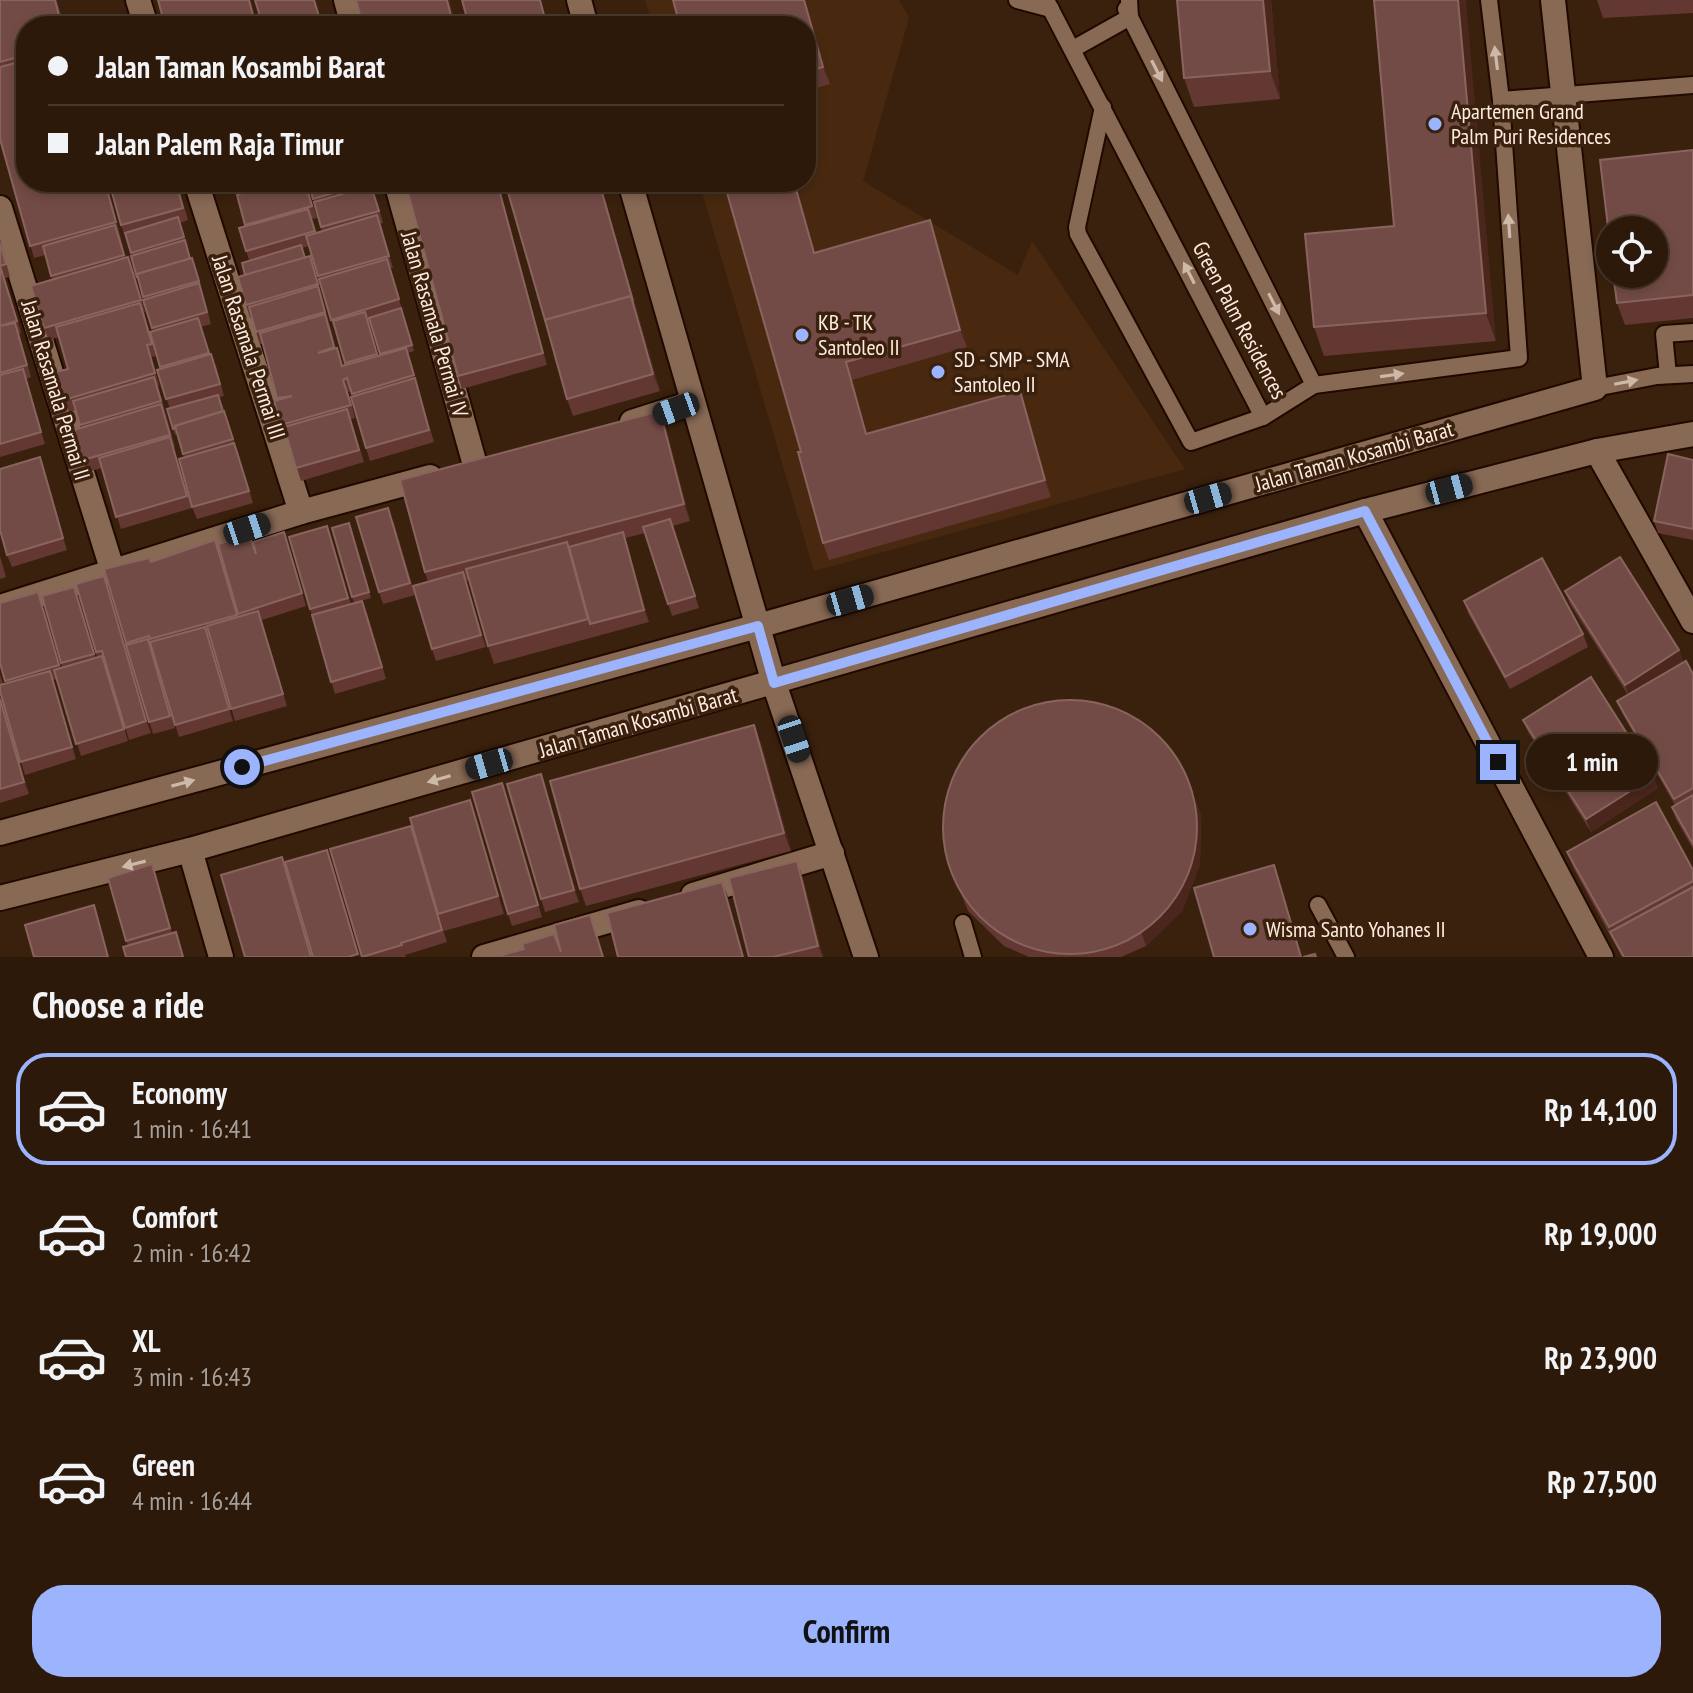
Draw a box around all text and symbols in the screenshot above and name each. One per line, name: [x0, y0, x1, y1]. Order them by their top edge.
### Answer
one-way arrow: [1489, 45, 1502, 70]
text: Jalan Taman Kosambi Barat: [96, 47, 385, 86]
one-way arrow: [1151, 60, 1164, 83]
place label: Apartemen Grand Palm Puri Residences: [1451, 97, 1611, 150]
marker: Apartemen Grand Palm Puri Residences: [1426, 115, 1444, 133]
text: Jalan Palem Raja Timur: [96, 124, 343, 163]
one-way arrow: [1502, 213, 1515, 238]
map controls: [1596, 216, 1668, 288]
button: locate: [1596, 216, 1668, 288]
street label: Jalan Rasamala Permai IV: [395, 227, 475, 421]
street label: Green Palm Residences: [1187, 236, 1293, 404]
street label: Jalan Rasamala Permai III: [206, 250, 292, 443]
one-way arrow: [1182, 261, 1195, 284]
one-way arrow: [1267, 292, 1281, 315]
street label: Jalan Rasamala Permai II: [15, 296, 97, 483]
place label: KB - TK Santoleo II: [818, 308, 900, 361]
marker: KB - TK Santoleo II: [793, 326, 811, 344]
place label: SD - SMP - SMA Santoleo II: [954, 345, 1070, 398]
marker: SD - SMP - SMA Santoleo II: [929, 363, 947, 381]
one-way arrow: [1380, 368, 1405, 381]
one-way arrow: [1614, 375, 1639, 388]
car: [649, 390, 703, 428]
street label: Jalan Taman Kosambi Barat: [1251, 414, 1456, 498]
car: [1423, 471, 1475, 507]
car: [1182, 480, 1234, 516]
car: [220, 510, 274, 548]
car: [824, 582, 876, 618]
street label: Jalan Taman Kosambi Barat: [535, 680, 740, 764]
car: [775, 712, 813, 766]
callout: 1 min: [1526, 734, 1658, 790]
route end: [1480, 744, 1516, 780]
text: 1 min: [1566, 745, 1618, 778]
car: [463, 746, 515, 782]
route start: [224, 749, 260, 785]
one-way arrow: [426, 773, 451, 785]
one-way arrow: [171, 776, 196, 788]
one-way arrow: [122, 859, 147, 871]
place label: Wisma Santo Yohanes II: [1266, 915, 1446, 943]
marker: Wisma Santo Yohanes II: [1241, 920, 1259, 938]
text: Choose a ride: [32, 981, 204, 1028]
icon: car: [36, 1073, 108, 1145]
text: Economy: [132, 1073, 227, 1112]
text: Rp 14,100: [1544, 1090, 1657, 1129]
text: 1 min · 16:41: [132, 1112, 252, 1145]
icon: car: [36, 1197, 108, 1269]
text: Comfort: [132, 1197, 218, 1236]
text: Rp 19,000: [1544, 1214, 1657, 1253]
text: 2 min · 16:42: [132, 1236, 252, 1269]
icon: car: [36, 1321, 108, 1393]
text: XL: [132, 1321, 161, 1360]
text: Rp 23,900: [1544, 1338, 1657, 1377]
text: 3 min · 16:43: [132, 1360, 252, 1393]
icon: car: [36, 1445, 108, 1517]
text: Green: [132, 1445, 195, 1484]
text: Rp 27,500: [1547, 1462, 1657, 1501]
text: 4 min · 16:44: [132, 1484, 252, 1517]
button: Confirm: [32, 1585, 1661, 1677]

